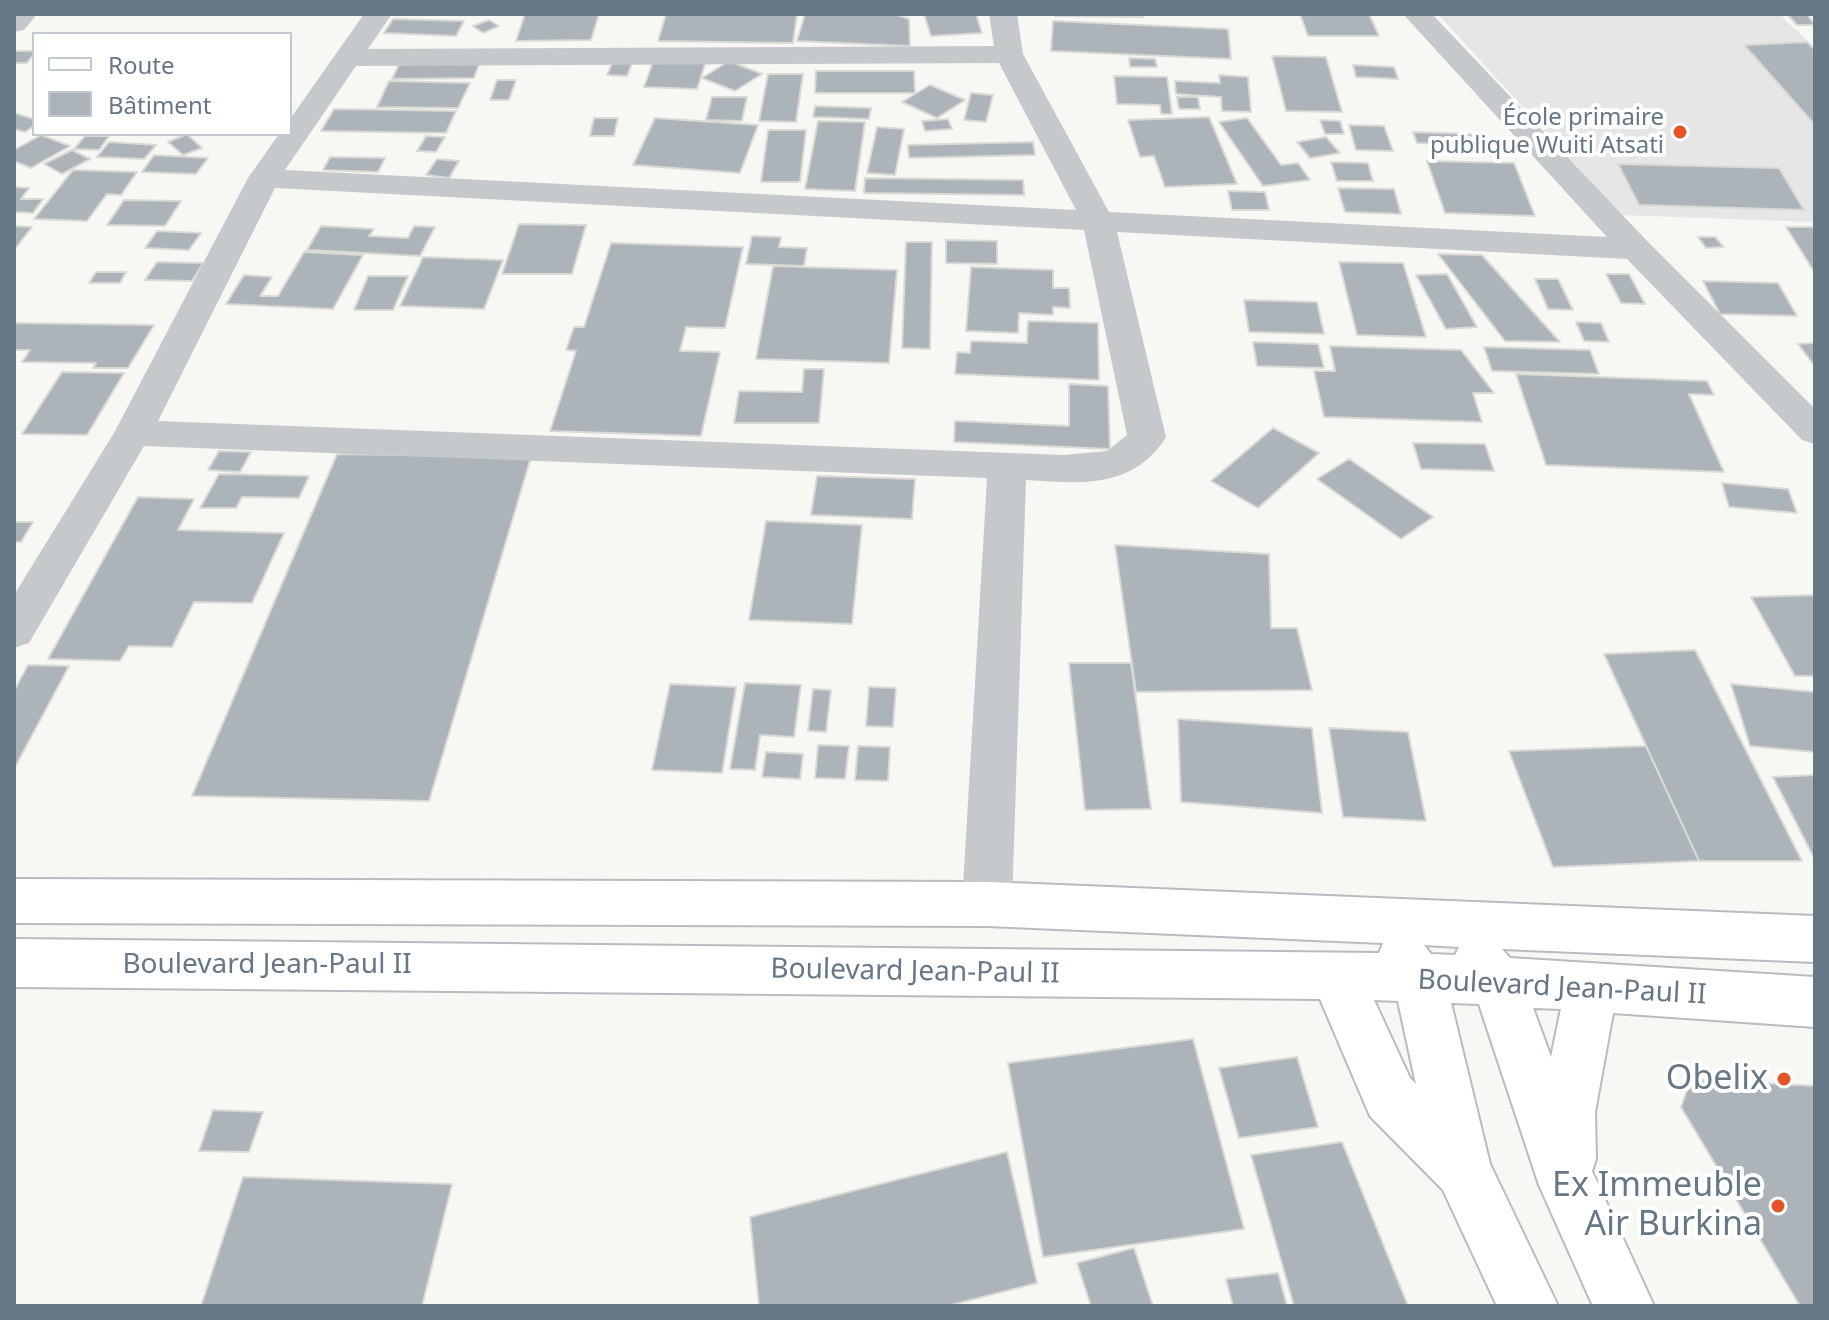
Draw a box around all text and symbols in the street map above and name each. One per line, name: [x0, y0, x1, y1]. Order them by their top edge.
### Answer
legend: [32, 32, 292, 136]
text: Route: [108, 48, 174, 81]
text: Bâtiment: [108, 88, 211, 121]
place label: École primaire publique Wuiti Atsati: [1430, 104, 1664, 160]
marker: École primaire publique Wuiti Atsati: [1671, 123, 1689, 141]
street label: Boulevard Jean-Paul II: [122, 948, 412, 982]
street label: Boulevard Jean-Paul II: [770, 953, 1060, 991]
street label: Boulevard Jean-Paul II: [1417, 964, 1707, 1012]
place label: Obelix: [1666, 1059, 1768, 1099]
marker: Obelix: [1775, 1070, 1793, 1088]
place label: Ex Immeuble Air Burkina: [1552, 1166, 1762, 1246]
marker: Ex Immeuble Air Burkina: [1769, 1197, 1787, 1215]

